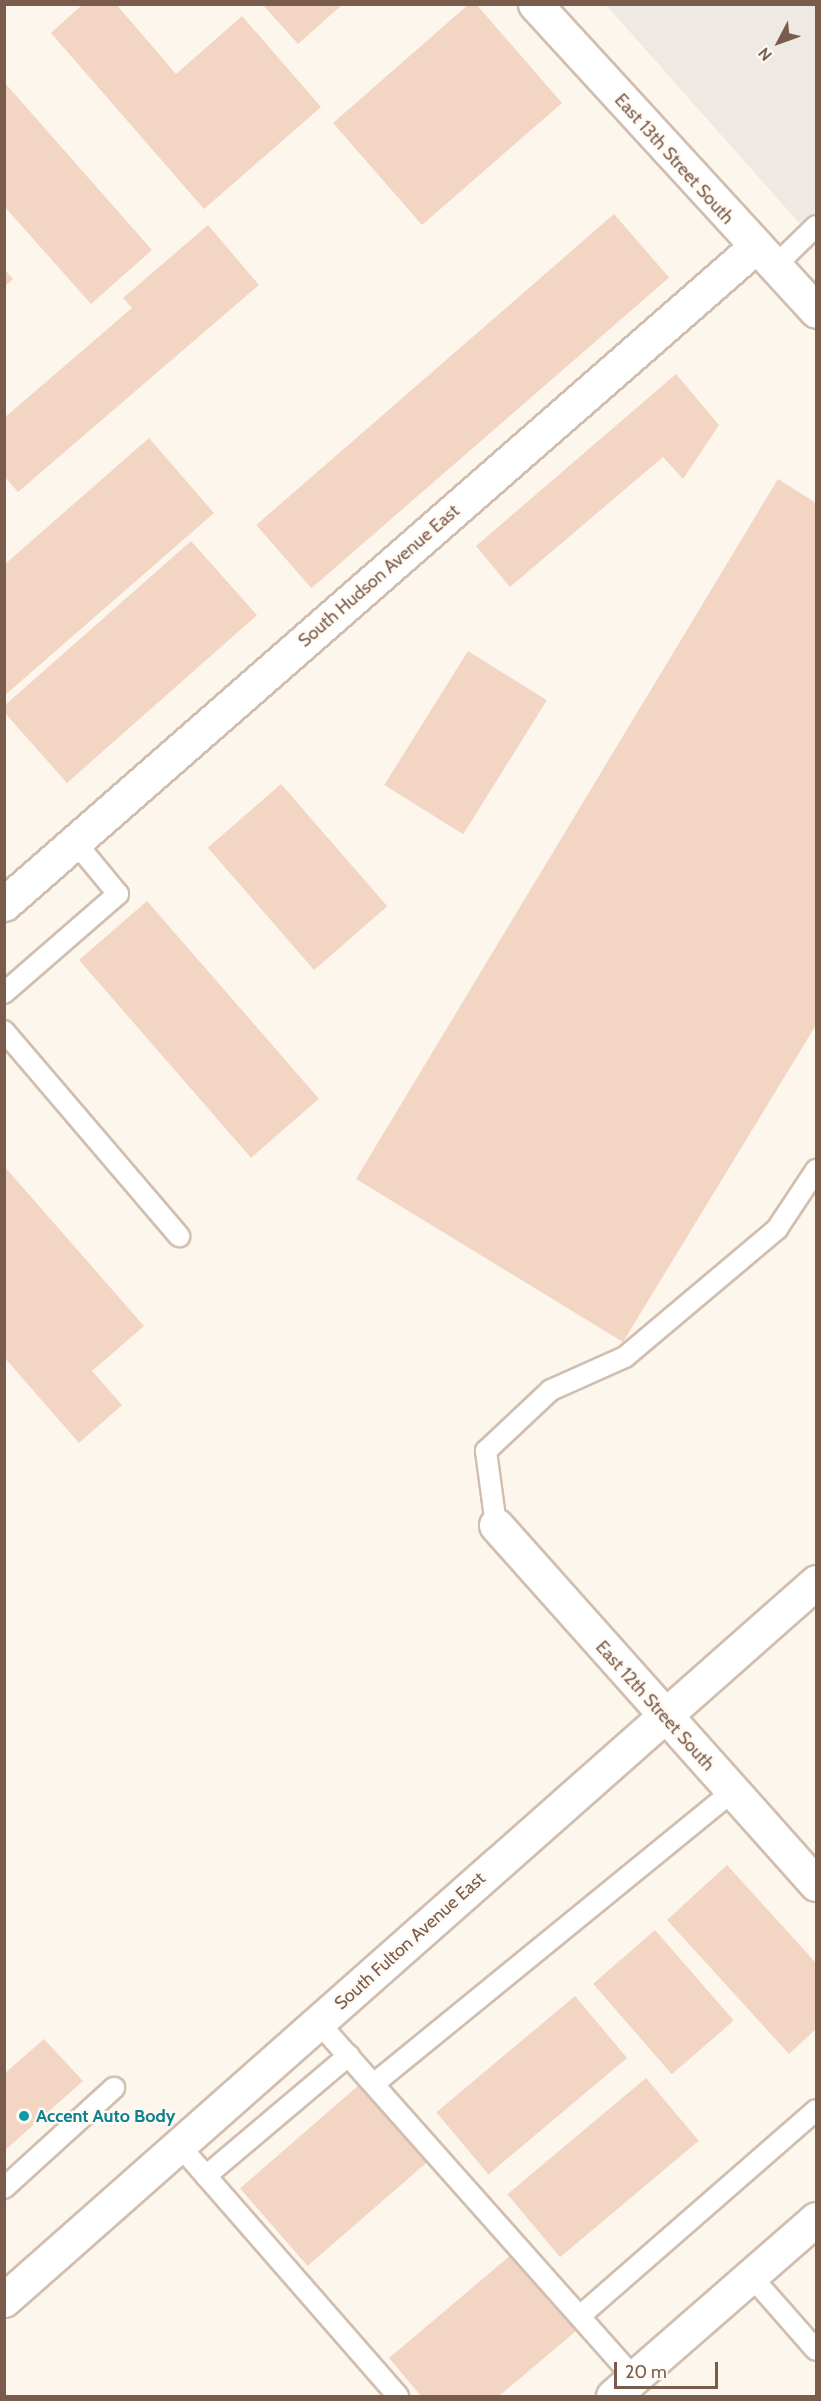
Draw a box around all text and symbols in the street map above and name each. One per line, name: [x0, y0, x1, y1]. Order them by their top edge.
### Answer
north arrow: [749, 12, 809, 72]
text: N: [754, 44, 776, 65]
street label: East 13th Street South: [610, 89, 738, 229]
street label: South Hudson Avenue East: [294, 500, 464, 652]
street label: East 12th Street South: [591, 1637, 719, 1775]
street label: South Fulton Avenue East: [330, 1868, 490, 2014]
place label: Accent Auto Body: [36, 2105, 175, 2127]
marker: Accent Auto Body: [17, 2109, 31, 2123]
scale bar: [617, 2350, 720, 2388]
text: 20 m: [625, 2361, 667, 2383]

